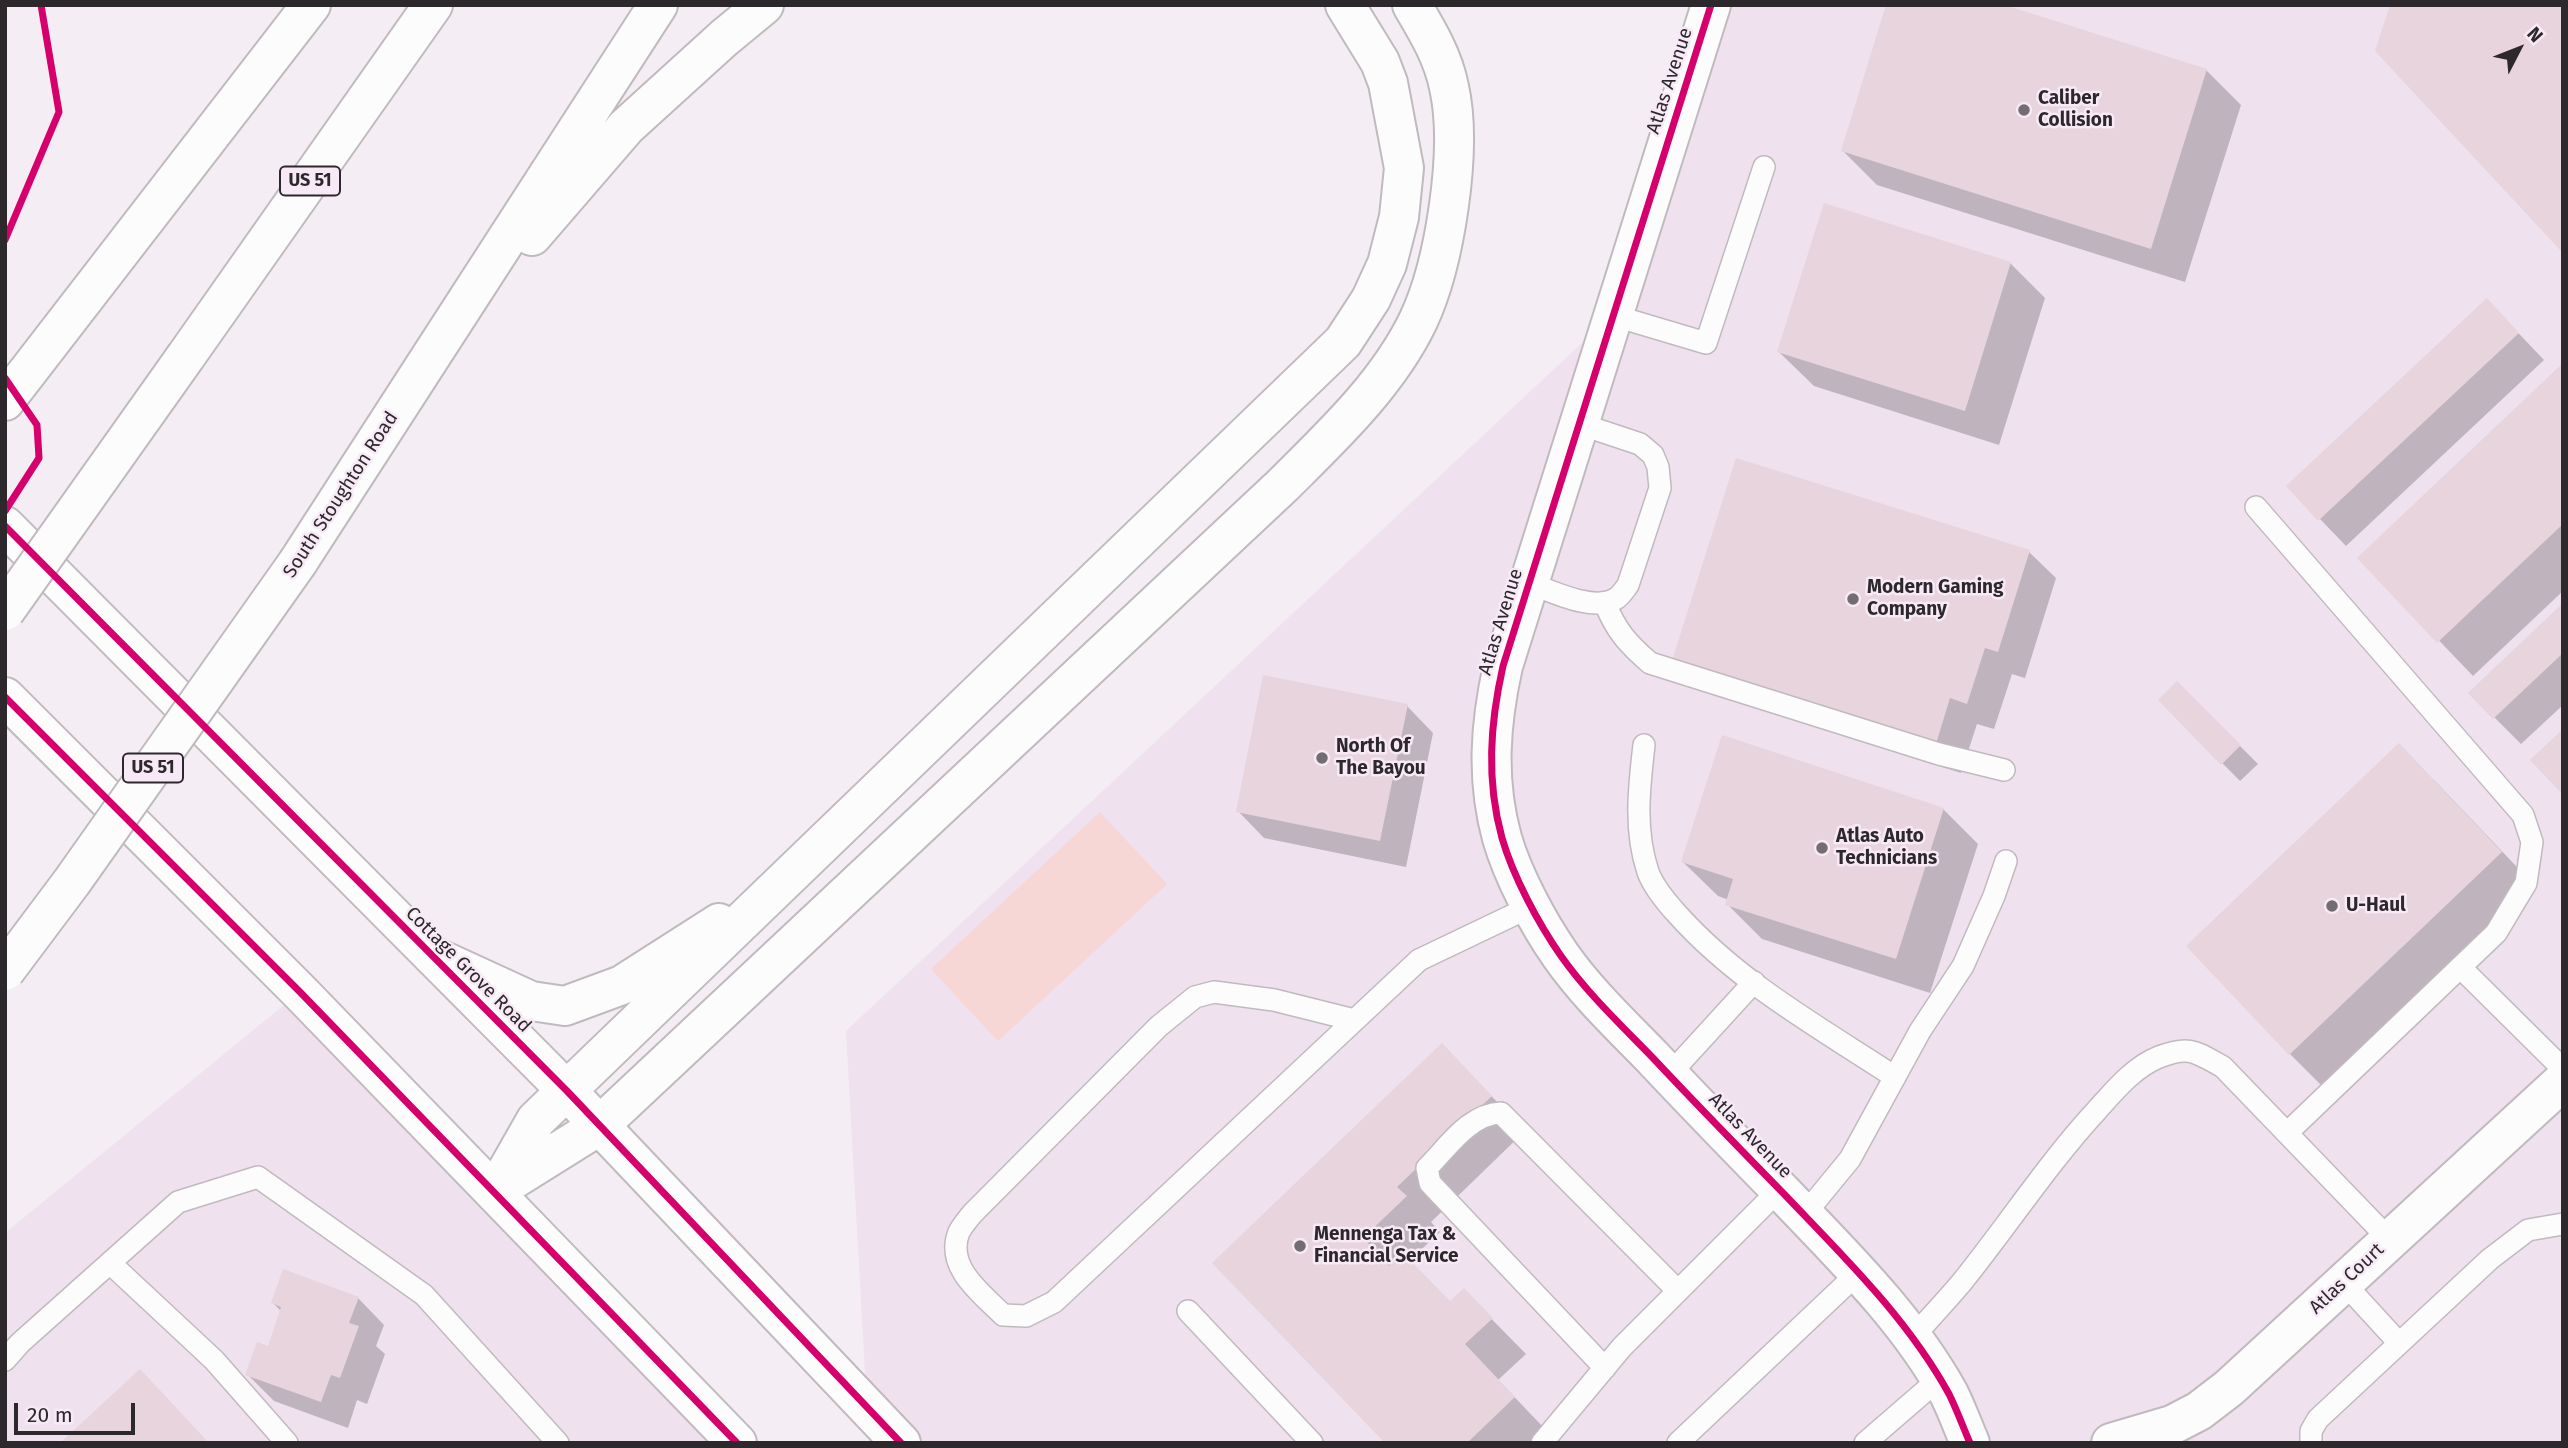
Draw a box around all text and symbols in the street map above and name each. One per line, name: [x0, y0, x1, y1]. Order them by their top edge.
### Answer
north arrow: [2484, 14, 2554, 84]
text: N: [2522, 22, 2548, 47]
street label: Atlas Avenue: [1642, 25, 1698, 137]
place label: Caliber Collision: [2038, 88, 2113, 132]
marker: Caliber Collision: [2016, 102, 2032, 118]
road number: US 51: [280, 166, 340, 196]
street label: South Stoughton Road: [279, 408, 403, 582]
street label: Atlas Avenue: [1474, 566, 1528, 678]
place label: Modern Gaming Company: [1867, 577, 2004, 621]
marker: Modern Gaming Company: [1845, 591, 1861, 607]
place label: North Of The Bayou: [1336, 736, 1426, 780]
marker: North Of The Bayou: [1314, 750, 1330, 766]
road number: US 51: [123, 754, 183, 782]
place label: Atlas Auto Technicians: [1836, 826, 1937, 870]
marker: Atlas Auto Technicians: [1814, 840, 1830, 856]
place label: U-Haul: [2346, 895, 2406, 917]
marker: U-Haul: [2324, 898, 2340, 914]
street label: Cottage Grove Road: [400, 902, 536, 1038]
street label: Atlas Avenue: [1704, 1088, 1796, 1184]
place label: Mennenga Tax & Financial Service: [1314, 1224, 1459, 1268]
marker: Mennenga Tax & Financial Service: [1292, 1238, 1308, 1254]
street label: Atlas Court: [2305, 1239, 2389, 1319]
scale bar: [18, 1388, 138, 1432]
text: 20 m: [27, 1402, 73, 1428]

